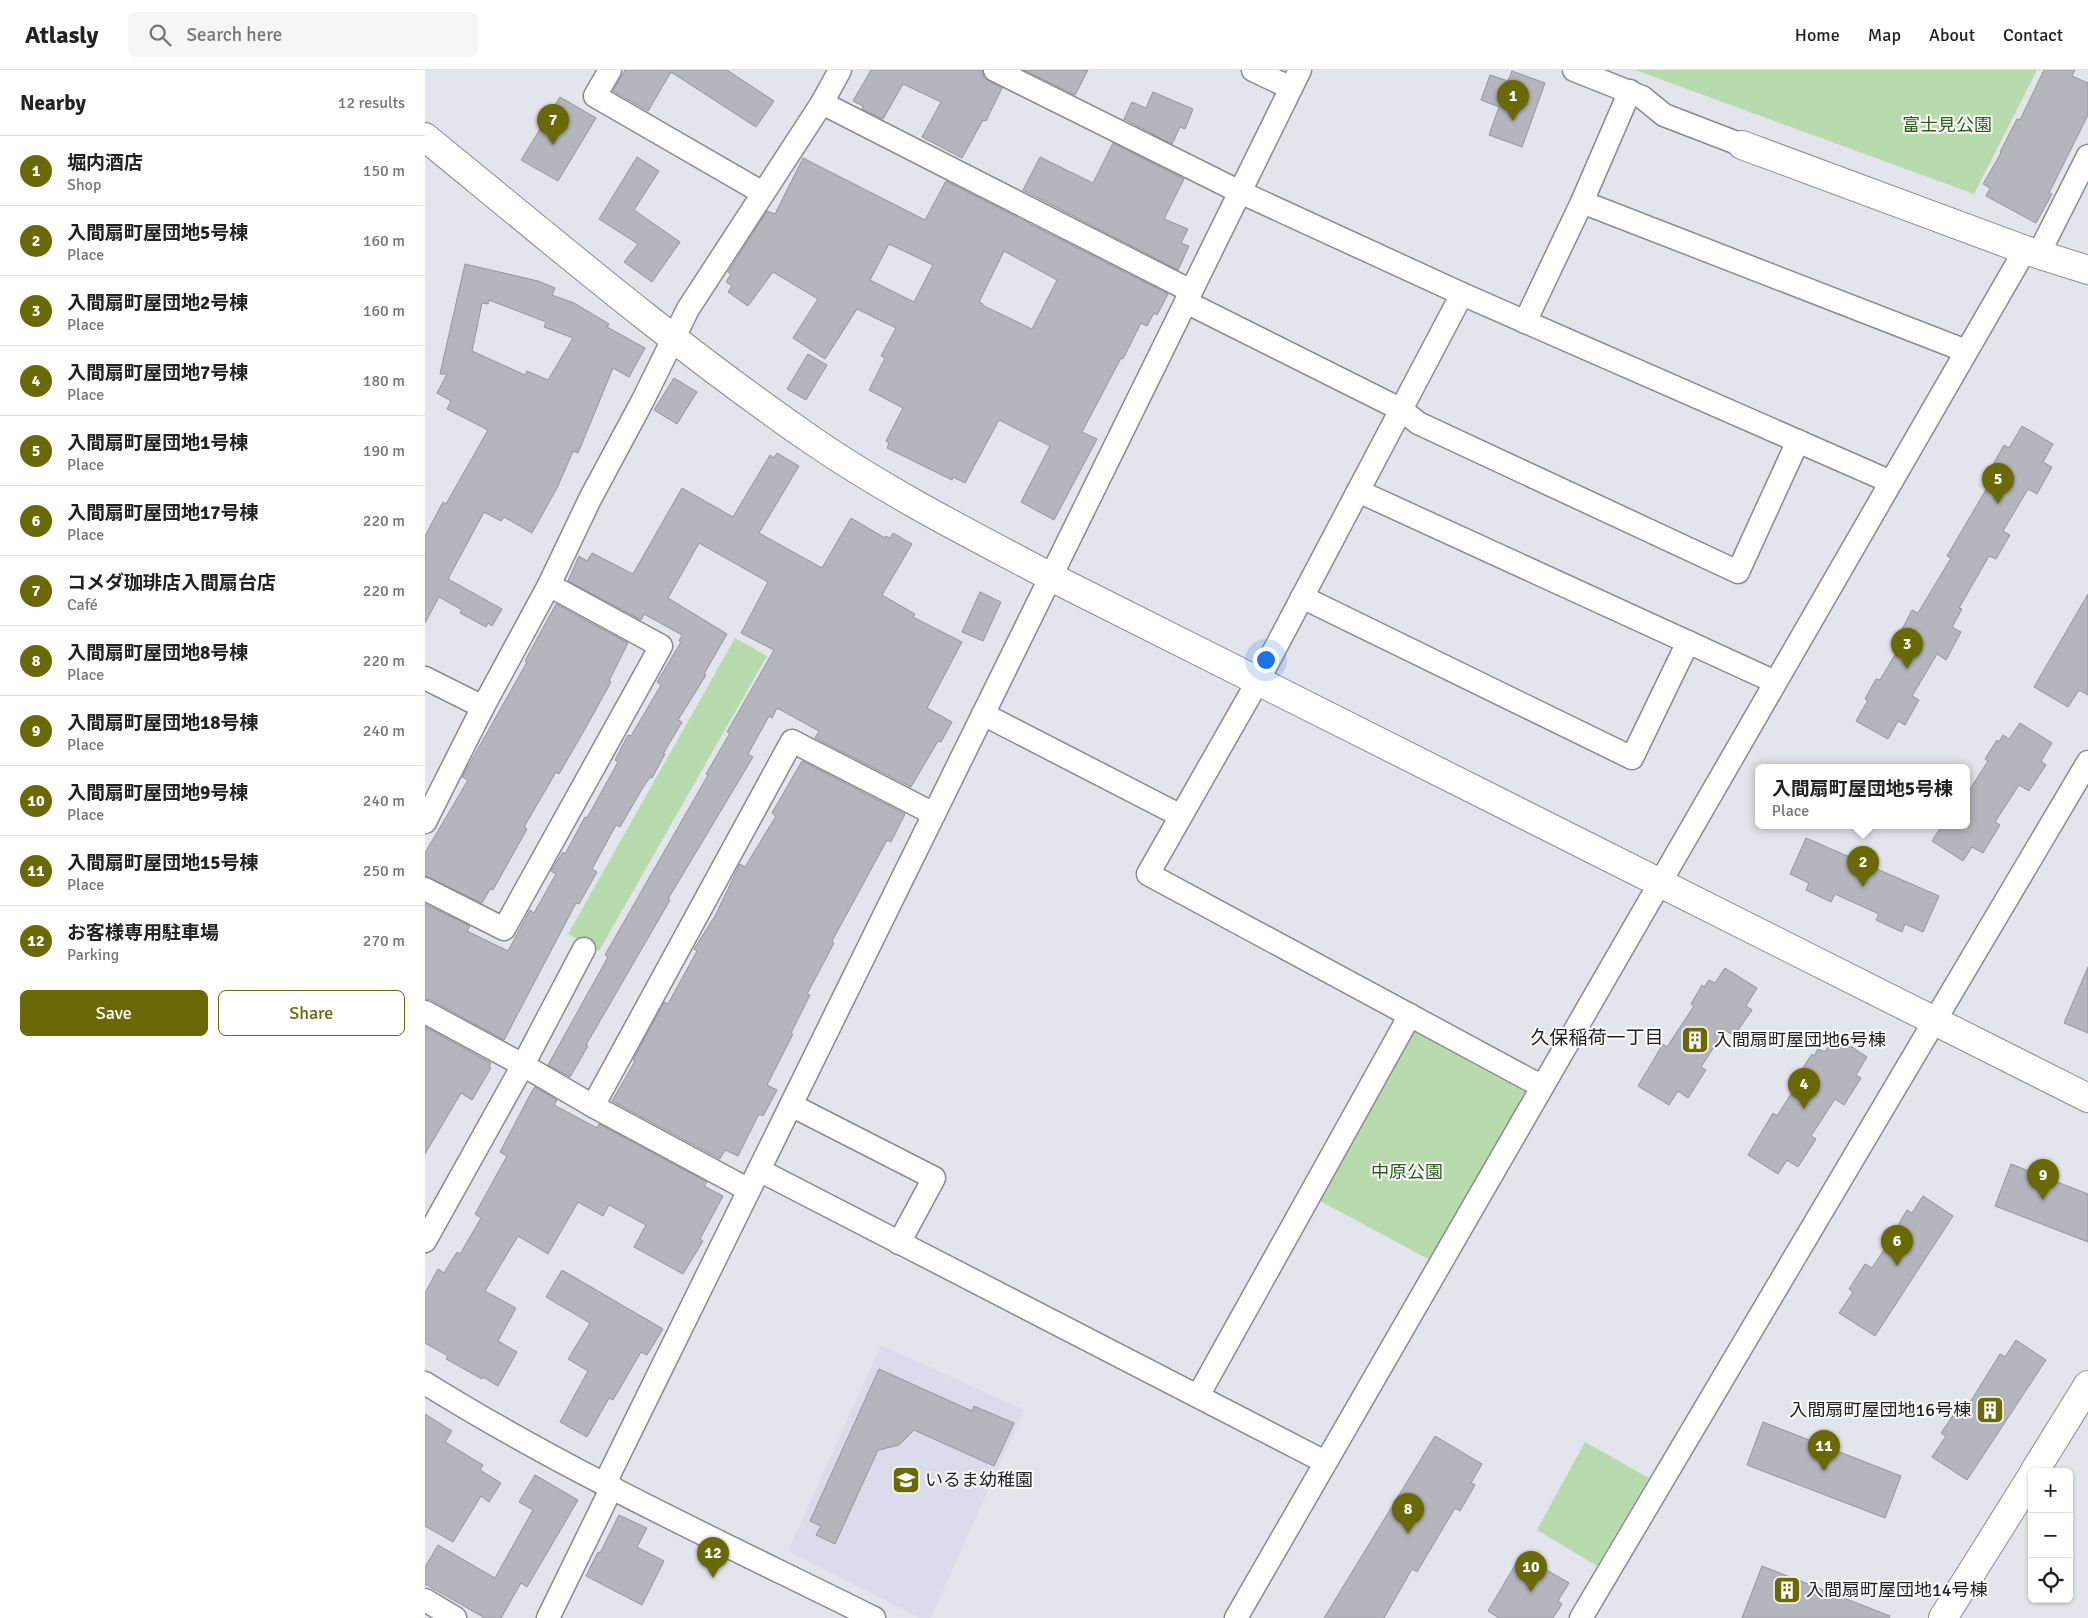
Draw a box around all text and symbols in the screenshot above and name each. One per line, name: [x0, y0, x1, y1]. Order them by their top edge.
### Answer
search box: [128, 12, 478, 57]
text: Atlasly: [25, 20, 98, 50]
icon: search: [146, 21, 174, 49]
text: Search here: [186, 23, 282, 47]
text: Home: [1795, 24, 1840, 46]
text: Map: [1868, 24, 1901, 46]
text: About: [1929, 24, 1975, 46]
text: Contact: [2003, 24, 2063, 46]
pin: 1: [1497, 80, 1529, 121]
text: Nearby: [20, 90, 86, 116]
text: 12 results: [338, 93, 405, 113]
pin: 7: [537, 104, 569, 145]
park label: 富士見公園: [1902, 114, 1992, 136]
text: 堀内酒店: [67, 151, 143, 175]
text: 1: [32, 161, 40, 181]
text: 150 m: [363, 161, 405, 181]
text: Shop: [67, 175, 101, 195]
text: 入間扇町屋団地5号棟: [67, 221, 248, 245]
text: 2: [32, 231, 40, 251]
text: 160 m: [363, 231, 405, 251]
text: Place: [67, 245, 104, 265]
text: 入間扇町屋団地2号棟: [67, 291, 248, 315]
text: 3: [32, 301, 40, 321]
text: 160 m: [363, 301, 405, 321]
text: Place: [67, 315, 104, 335]
text: 入間扇町屋団地7号棟: [67, 361, 248, 385]
text: 4: [32, 371, 40, 391]
text: 180 m: [363, 371, 405, 391]
text: Place: [67, 385, 104, 405]
text: 入間扇町屋団地1号棟: [67, 431, 248, 455]
text: 5: [32, 441, 40, 461]
text: 190 m: [363, 441, 405, 461]
text: Place: [67, 455, 104, 475]
pin: 5: [1982, 463, 2014, 504]
text: 入間扇町屋団地17号棟: [67, 501, 259, 525]
text: 6: [32, 511, 40, 531]
text: 220 m: [363, 511, 405, 531]
text: Place: [67, 525, 104, 545]
text: コメダ珈琲店入間扇台店: [67, 571, 276, 595]
text: 7: [32, 581, 40, 601]
text: 220 m: [363, 581, 405, 601]
text: Café: [67, 595, 98, 615]
pin: 3: [1891, 628, 1923, 669]
text: 入間扇町屋団地8号棟: [67, 641, 248, 665]
your location: [1253, 647, 1279, 673]
text: 8: [32, 651, 40, 671]
text: 220 m: [363, 651, 405, 671]
text: Place: [67, 665, 104, 685]
text: 入間扇町屋団地18号棟: [67, 711, 259, 735]
text: 9: [32, 721, 40, 741]
text: 240 m: [363, 721, 405, 741]
text: Place: [67, 735, 104, 755]
popup: [1755, 764, 1970, 829]
text: 入間扇町屋団地5号棟: [1772, 777, 1953, 801]
text: 入間扇町屋団地9号棟: [67, 781, 248, 805]
text: 10: [27, 791, 45, 811]
text: 240 m: [363, 791, 405, 811]
text: Place: [1772, 801, 1809, 821]
text: Place: [67, 805, 104, 825]
pin: 2: [1847, 846, 1879, 887]
text: 入間扇町屋団地15号棟: [67, 851, 259, 875]
text: 11: [27, 861, 45, 881]
text: 250 m: [363, 861, 405, 881]
text: Place: [67, 875, 104, 895]
text: お客様専用駐車場: [67, 921, 219, 945]
text: 12: [27, 931, 45, 951]
text: 270 m: [363, 931, 405, 951]
text: Parking: [67, 945, 119, 965]
button: Save: [20, 990, 208, 1036]
button: Share: [218, 990, 405, 1036]
building icon: 入間扇町屋団地6号棟: [1680, 1025, 1710, 1055]
district label: 久保稲荷一丁目: [1530, 1026, 1664, 1050]
place label: 入間扇町屋団地6号棟: [1714, 1029, 1886, 1051]
pin: 4: [1788, 1068, 1820, 1109]
pin: 9: [2027, 1159, 2059, 1200]
park label: 中原公園: [1371, 1161, 1443, 1183]
pin: 6: [1881, 1225, 1913, 1266]
building icon: 入間扇町屋団地16号棟: [1975, 1395, 2005, 1425]
place label: 入間扇町屋団地16号棟: [1790, 1399, 1971, 1421]
pin: 11: [1808, 1430, 1840, 1471]
school or university icon: いるま幼稚園: [891, 1465, 921, 1495]
map controls: [2028, 1468, 2073, 1603]
button: +: [2028, 1468, 2073, 1513]
place label: いるま幼稚園: [925, 1469, 1033, 1491]
pin: 8: [1392, 1493, 1424, 1534]
button: −: [2028, 1513, 2073, 1558]
pin: 12: [697, 1537, 729, 1578]
pin: 10: [1515, 1551, 1547, 1592]
button: locate: [2028, 1558, 2073, 1603]
building icon: 入間扇町屋団地14号棟: [1772, 1575, 1802, 1605]
place label: 入間扇町屋団地14号棟: [1806, 1579, 1987, 1601]

